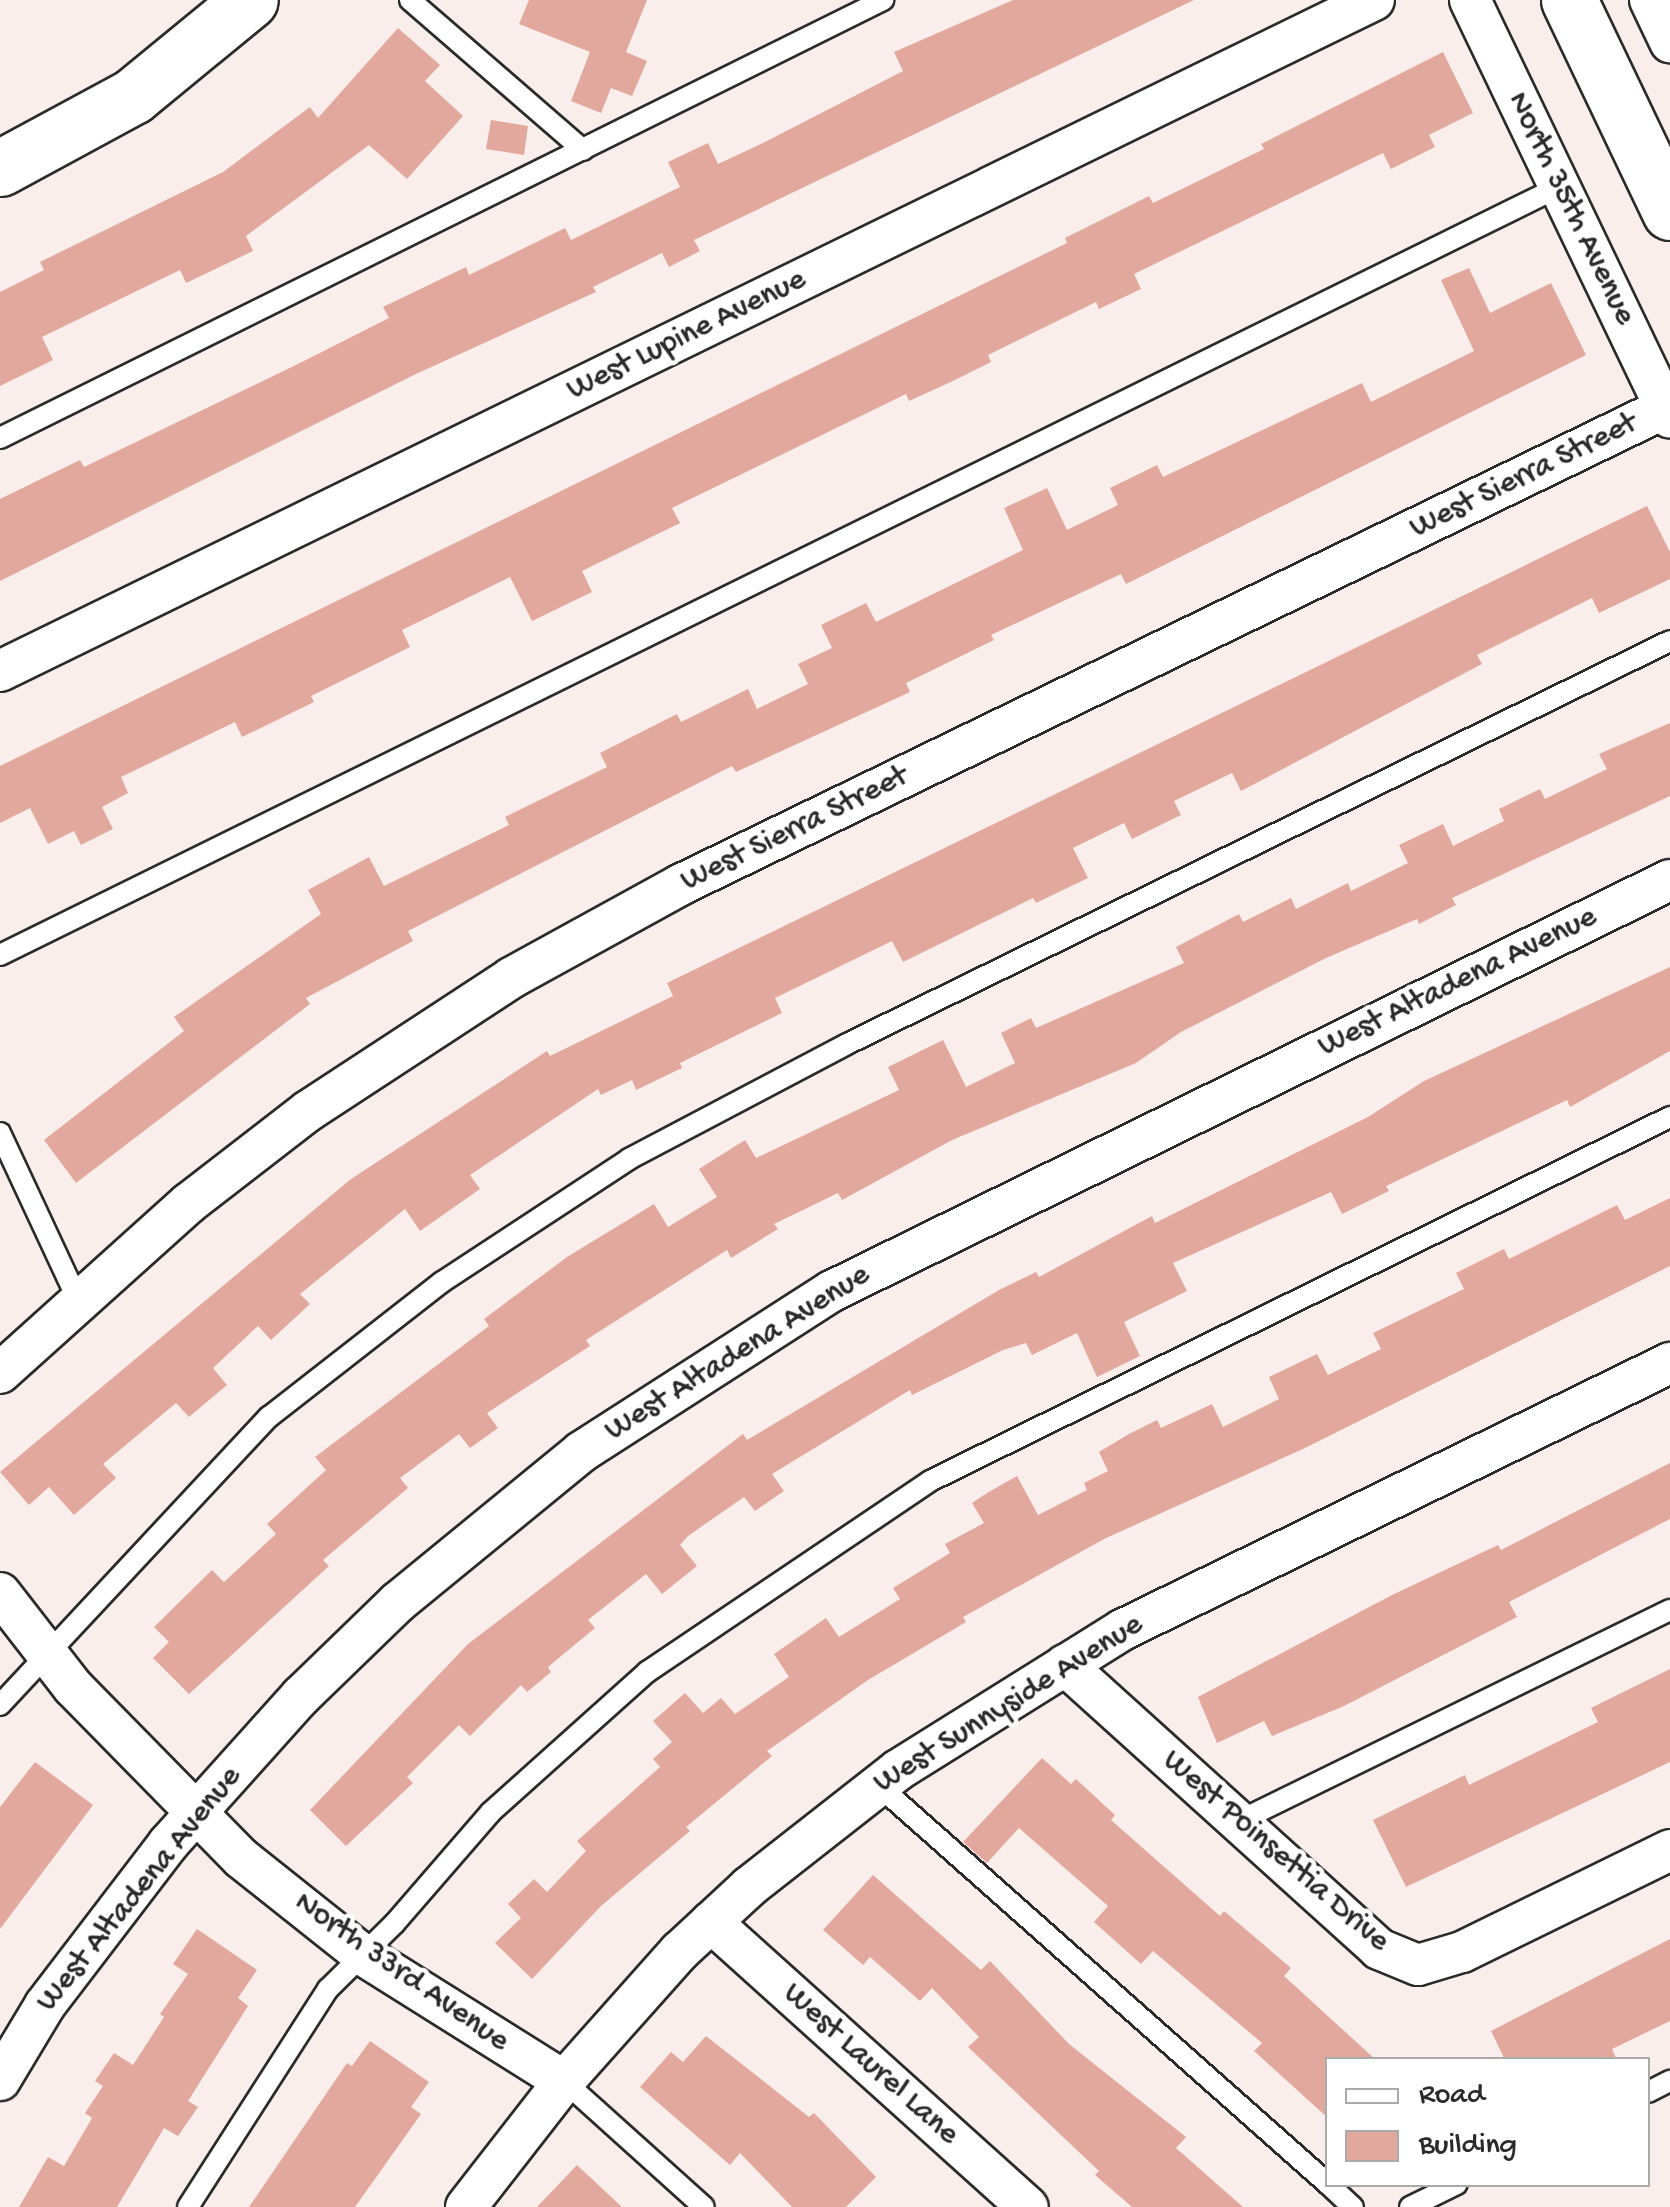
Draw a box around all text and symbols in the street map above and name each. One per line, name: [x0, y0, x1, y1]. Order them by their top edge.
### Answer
street label: North 35th Avenue: [1497, 86, 1643, 332]
street label: West Lupine Avenue: [561, 262, 813, 410]
street label: West Sierra Street: [1404, 405, 1644, 549]
street label: West Sierra Street: [675, 758, 915, 902]
street label: West Altadena Avenue: [1313, 899, 1603, 1067]
street label: West Altadena Avenue: [599, 1257, 877, 1451]
street label: West Sunnyside Avenue: [867, 1607, 1151, 1803]
street label: West Poinsettia Drive: [1153, 1743, 1397, 1961]
street label: West Altadena Avenue: [29, 1759, 251, 2021]
street label: North 33rd Avenue: [286, 1884, 516, 2062]
street label: West Laurel Lane: [774, 1976, 966, 2154]
legend: [1325, 2057, 1650, 2187]
text: Road: [1419, 2079, 1485, 2114]
text: Building: [1419, 2129, 1517, 2164]

